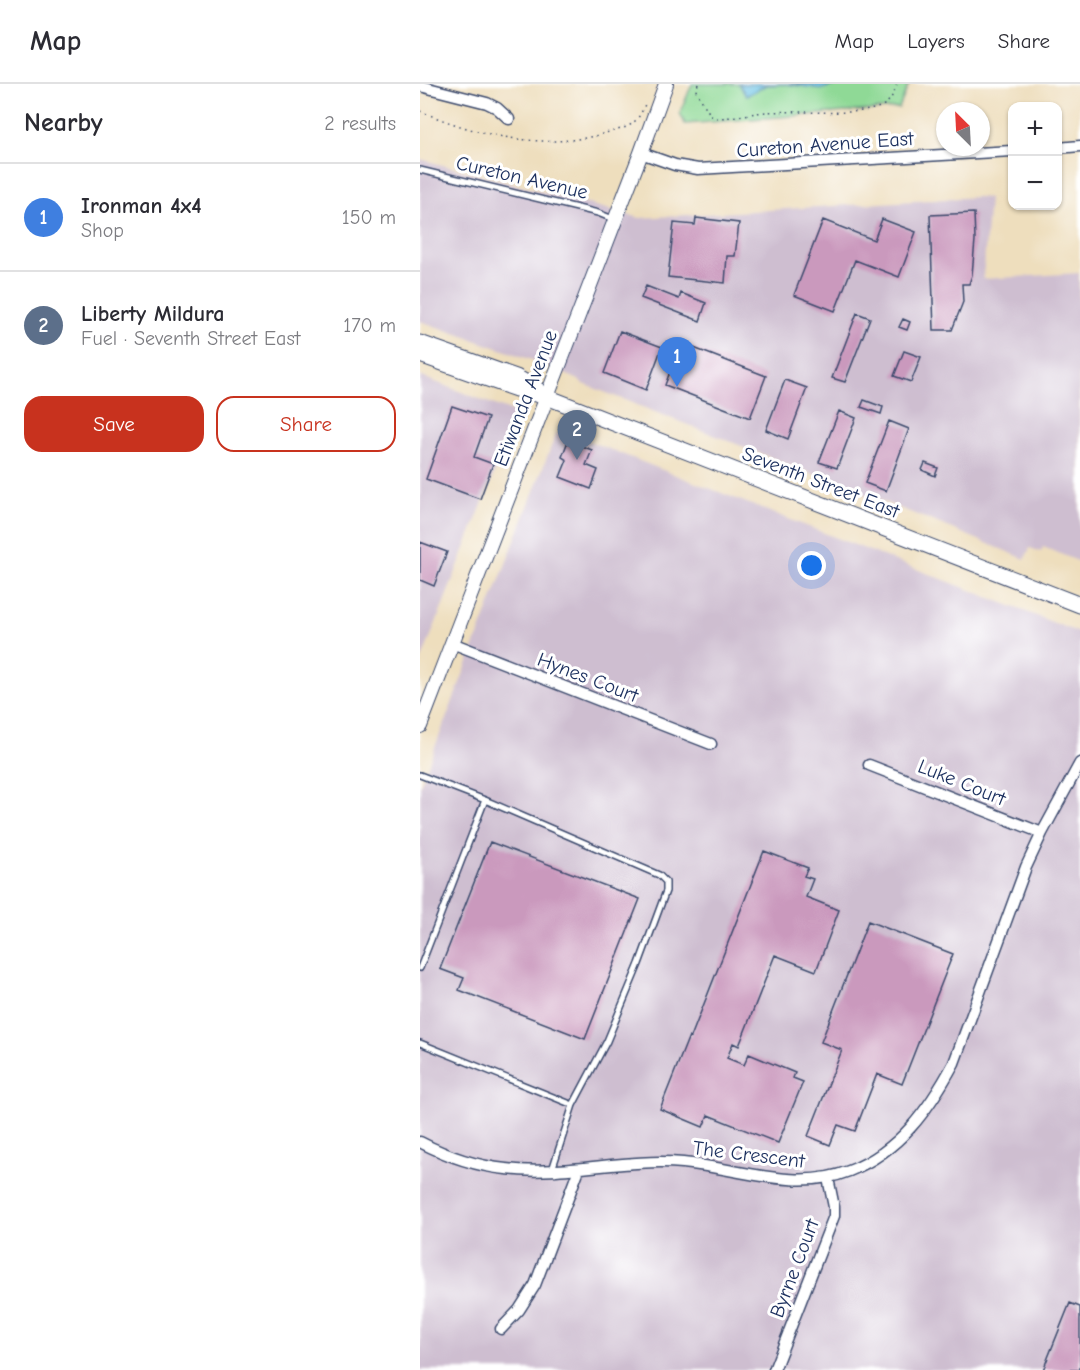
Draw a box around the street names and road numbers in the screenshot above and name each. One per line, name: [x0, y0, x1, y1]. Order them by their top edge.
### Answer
street label: Cureton Avenue East: [736, 127, 916, 162]
street label: Cureton Avenue: [454, 151, 590, 204]
street label: Etiwanda Avenue: [489, 327, 562, 469]
street label: Seventh Street East: [739, 442, 904, 523]
street label: Hynes Court: [534, 648, 643, 708]
street label: Luke Court: [915, 754, 1010, 811]
street label: The Crescent: [692, 1136, 807, 1173]
street label: Byrne Court: [765, 1214, 824, 1321]

